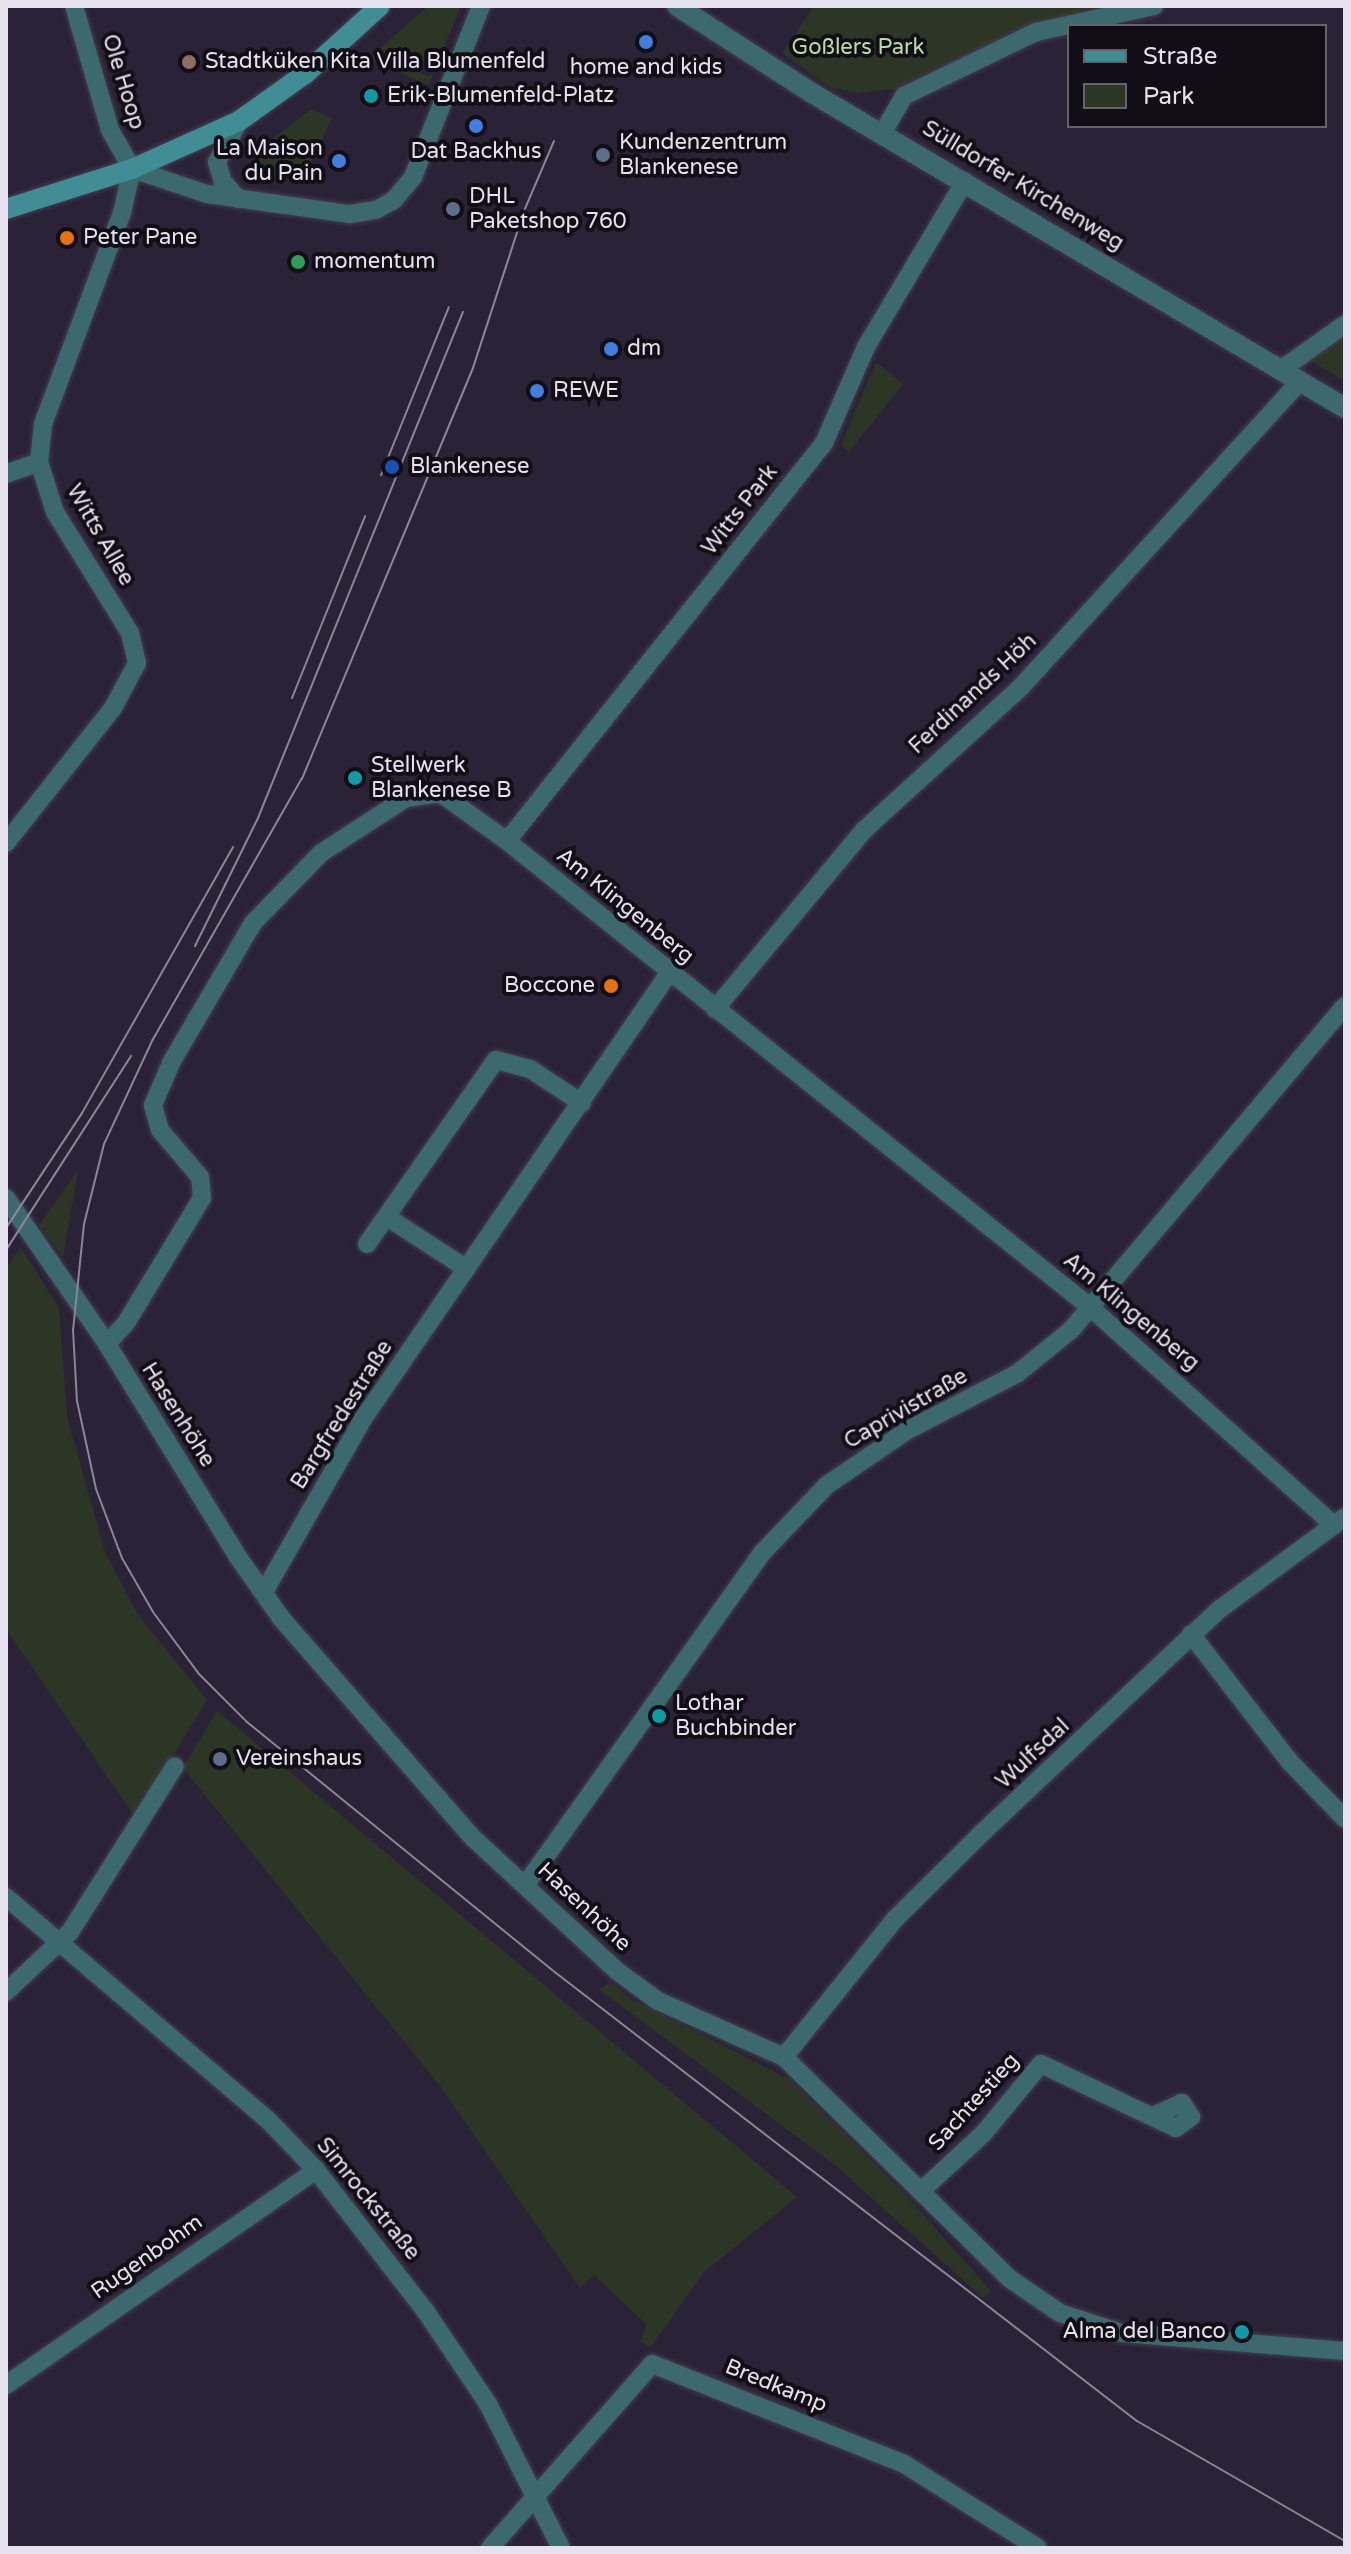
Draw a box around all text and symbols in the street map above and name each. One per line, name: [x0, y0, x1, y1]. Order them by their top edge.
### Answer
legend: [1067, 24, 1327, 128]
street label: Ole Hoop: [96, 31, 150, 133]
marker: home and kids: [637, 33, 655, 51]
park label: Goßlers Park: [791, 35, 925, 61]
text: Straße: [1143, 42, 1217, 71]
place label: Stadtküken Kita Villa Blumenfeld: [205, 49, 545, 75]
marker: Stadtküken Kita Villa Blumenfeld: [180, 53, 198, 71]
place label: home and kids: [570, 55, 722, 81]
text: Park: [1143, 82, 1194, 111]
place label: Erik-Blumenfeld-Platz: [387, 83, 614, 109]
marker: Erik-Blumenfeld-Platz: [362, 87, 380, 105]
street label: Sülldorfer Kirchenweg: [917, 115, 1129, 257]
marker: Dat Backhus: [467, 117, 485, 135]
place label: Kundenzentrum Blankenese: [619, 129, 787, 180]
place label: La Maison du Pain: [216, 135, 323, 186]
place label: Dat Backhus: [410, 139, 542, 165]
marker: Kundenzentrum Blankenese: [594, 146, 612, 164]
marker: La Maison du Pain: [330, 152, 348, 170]
place label: DHL Paketshop 760: [469, 183, 627, 234]
marker: DHL Paketshop 760: [444, 200, 462, 218]
place label: Peter Pane: [83, 225, 197, 251]
marker: Peter Pane: [58, 229, 76, 247]
place label: momentum: [314, 249, 435, 275]
marker: momentum: [289, 253, 307, 271]
place label: dm: [627, 336, 661, 362]
marker: dm: [602, 340, 620, 358]
place label: REWE: [553, 378, 619, 404]
marker: REWE: [528, 382, 546, 400]
place label: Blankenese: [410, 454, 529, 480]
marker: Blankenese: [381, 456, 403, 478]
street label: Witts Park: [696, 459, 784, 561]
street label: Witts Allee: [60, 480, 140, 590]
street label: Ferdinands Höh: [904, 628, 1042, 760]
place label: Stellwerk Blankenese B: [371, 752, 511, 804]
marker: Stellwerk Blankenese B: [346, 769, 364, 787]
street label: Am Klingenberg: [551, 842, 699, 970]
place label: Boccone: [504, 973, 595, 999]
marker: Boccone: [602, 977, 620, 995]
street label: Am Klingenberg: [1058, 1247, 1204, 1377]
street label: Bargfredestraße: [286, 1336, 398, 1494]
street label: Hasenhöhe: [136, 1358, 220, 1472]
street label: Caprivistraße: [840, 1363, 972, 1455]
place label: Lothar Buchbinder: [675, 1690, 796, 1742]
marker: Lothar Buchbinder: [650, 1707, 668, 1725]
street label: Wulfsdal: [991, 1713, 1075, 1795]
place label: Vereinshaus: [236, 1746, 362, 1772]
marker: Vereinshaus: [211, 1750, 229, 1768]
street label: Hasenhöhe: [532, 1857, 636, 1957]
street label: Sachtestieg: [923, 2048, 1025, 2156]
street label: Simrockstraße: [311, 2133, 425, 2265]
street label: Rugenbohm: [86, 2209, 208, 2305]
place label: Alma del Banco: [1062, 2319, 1226, 2345]
marker: Alma del Banco: [1233, 2323, 1251, 2341]
street label: Bredkamp: [721, 2354, 831, 2418]

